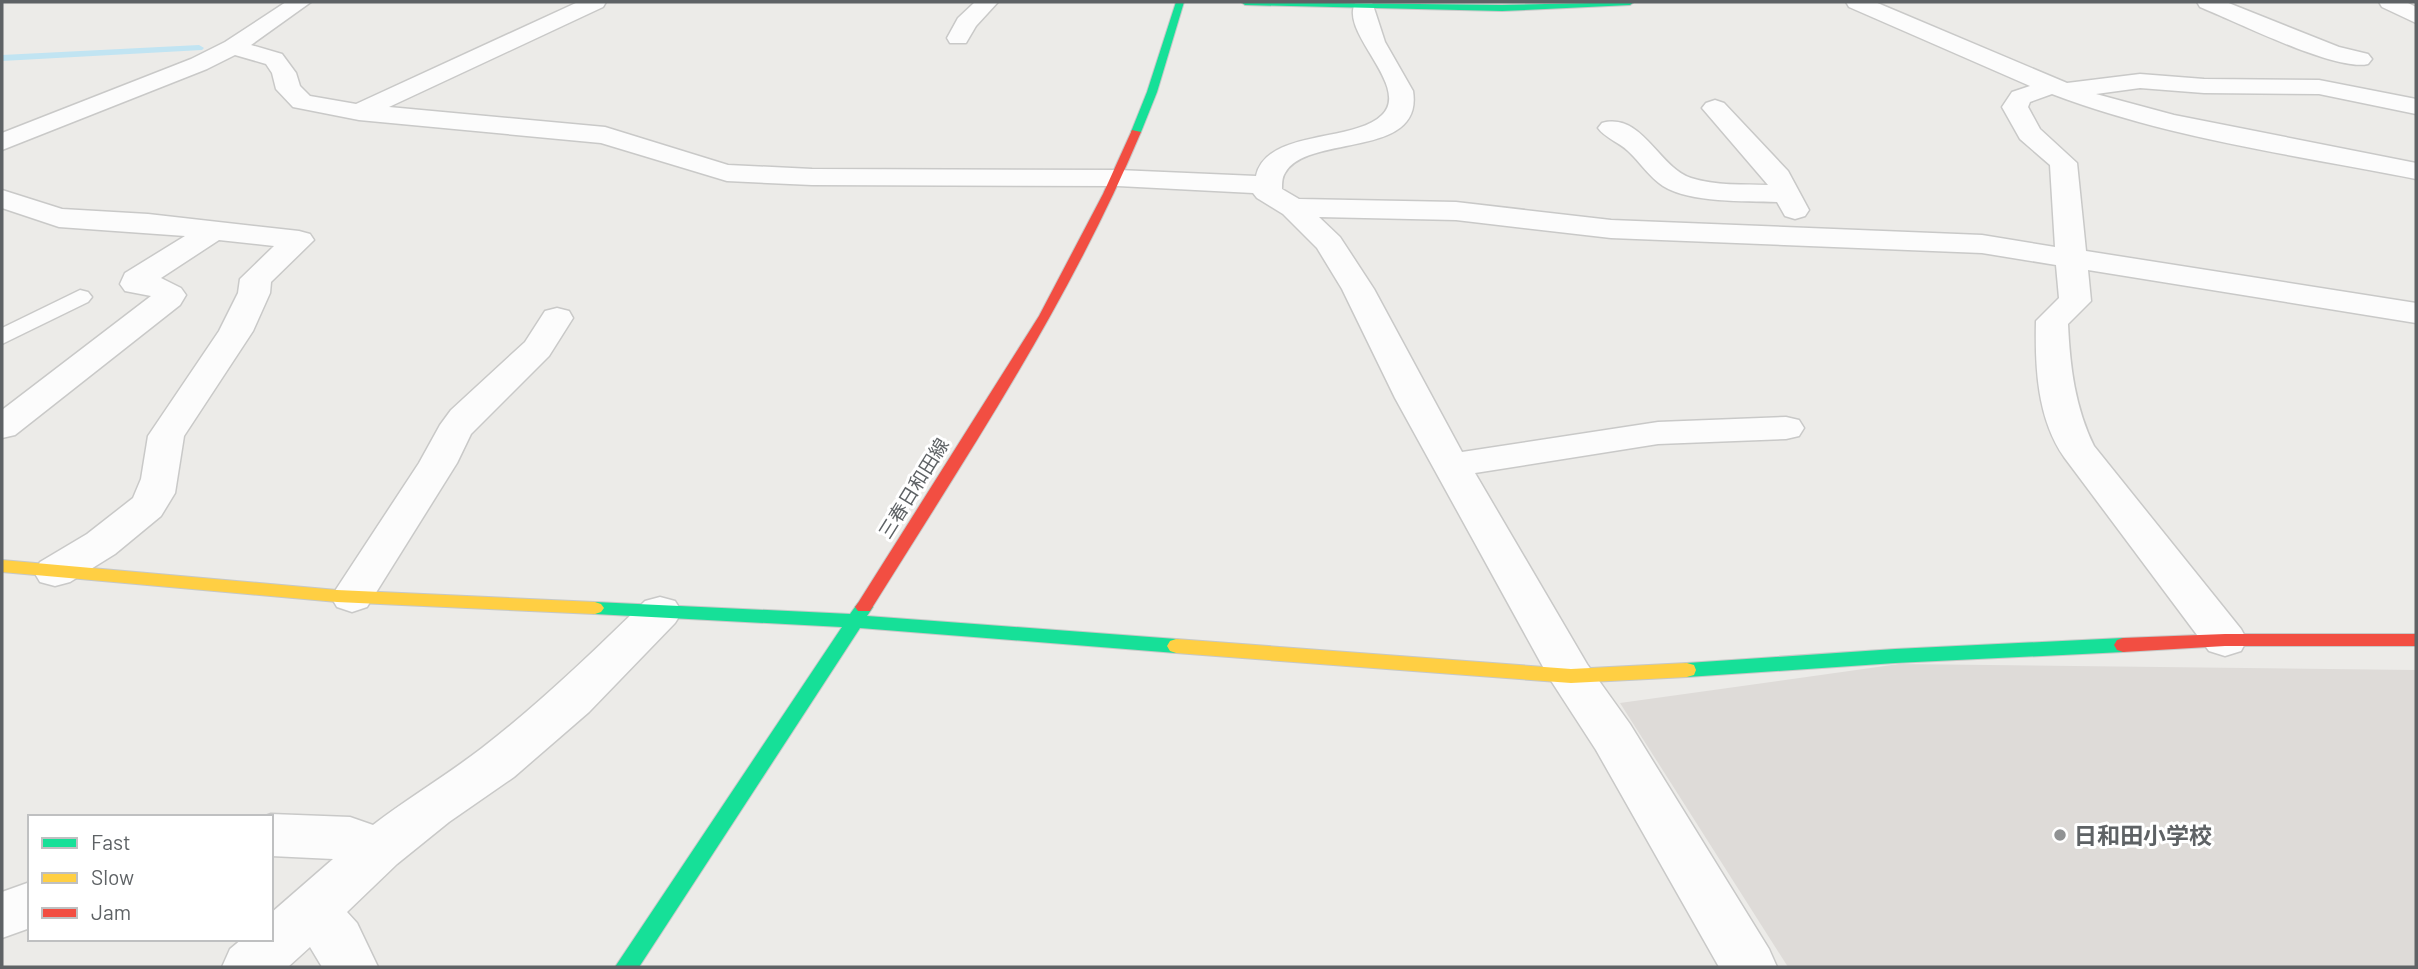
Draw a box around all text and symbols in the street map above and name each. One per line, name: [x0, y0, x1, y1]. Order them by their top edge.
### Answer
street label: 三春日和田線: [873, 434, 953, 542]
legend: [28, 815, 273, 941]
place label: 日和田小学校: [2074, 821, 2212, 849]
marker: 日和田小学校: [2052, 827, 2068, 843]
text: Fast: [91, 829, 131, 854]
text: Slow: [91, 864, 134, 889]
text: Jam: [91, 899, 131, 924]

